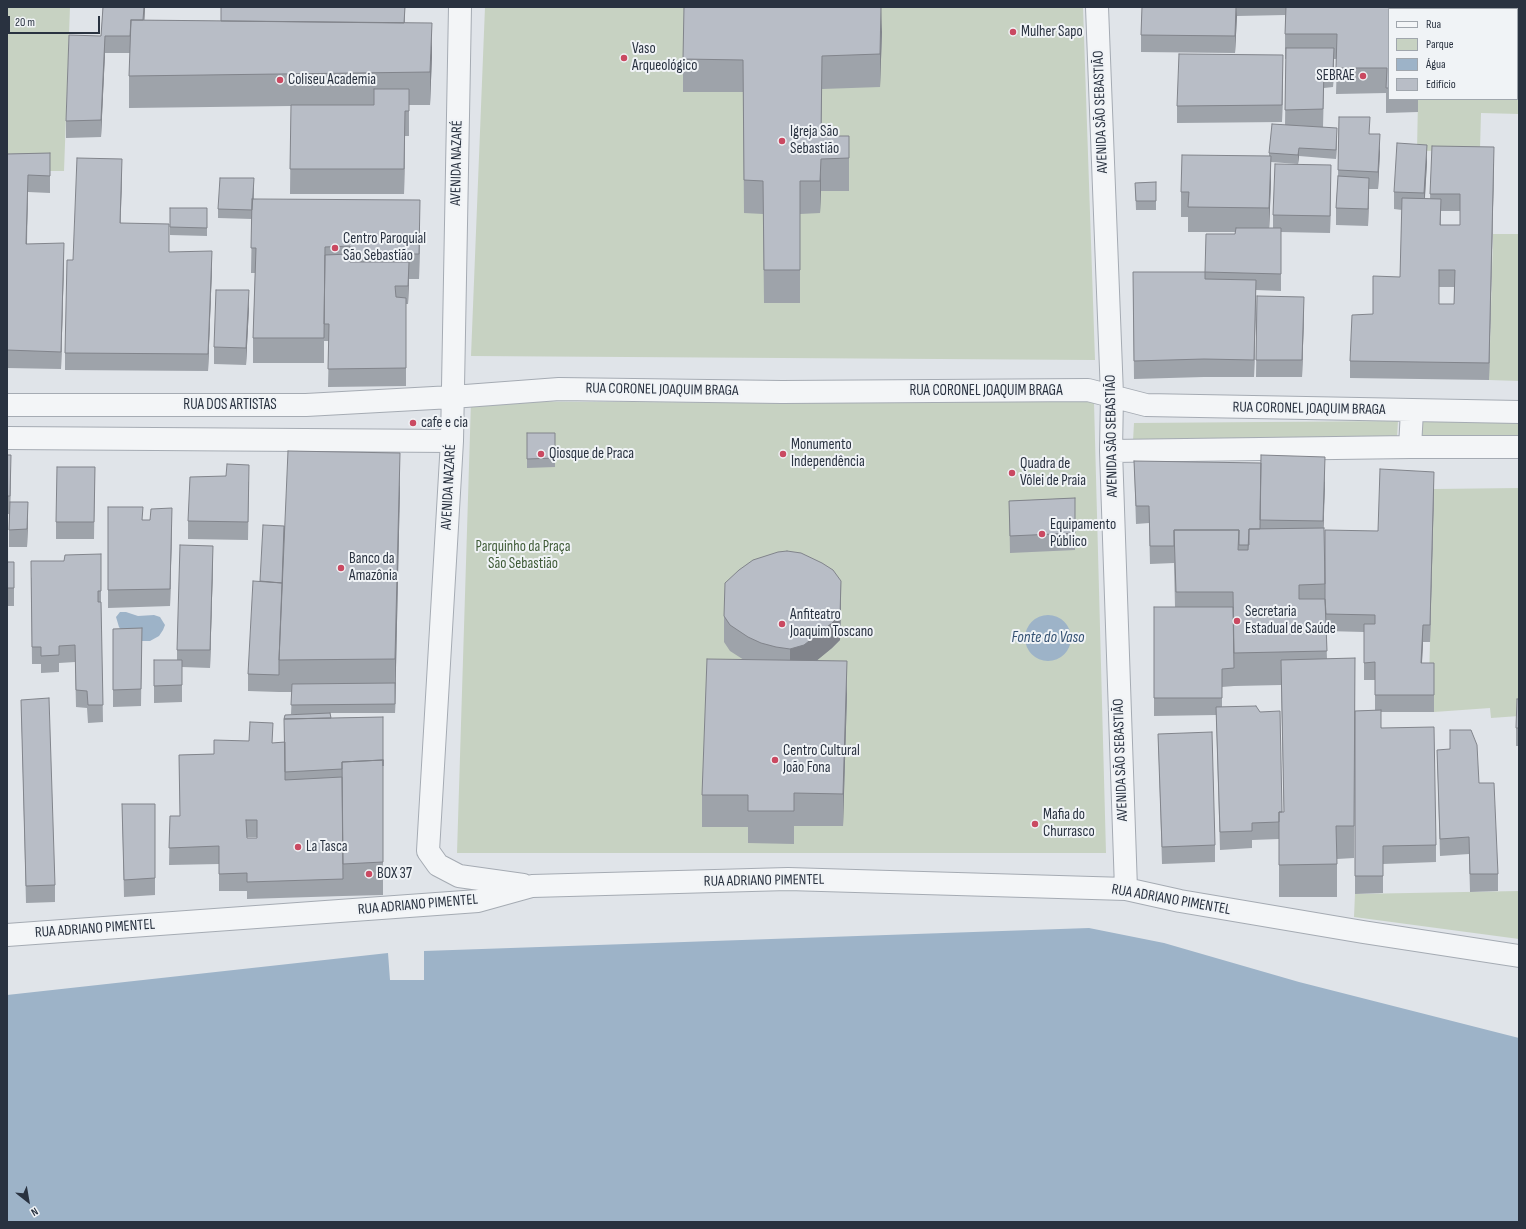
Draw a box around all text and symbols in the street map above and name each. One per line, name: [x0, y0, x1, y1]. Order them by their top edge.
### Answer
scale bar: [10, 8, 102, 34]
legend: [1388, 8, 1518, 100]
text: 20 m: [15, 15, 35, 30]
text: Rua: [1426, 17, 1441, 32]
place label: Mulher Sapo: [1021, 23, 1083, 41]
marker: Mulher Sapo: [1008, 27, 1018, 37]
text: Parque: [1426, 37, 1454, 52]
place label: Vaso Arqueológico: [632, 40, 697, 75]
street label: AVENIDA SÃO SEBASTIÃO: [1090, 50, 1112, 174]
marker: Vaso Arqueológico: [619, 53, 629, 63]
text: Água: [1426, 57, 1446, 72]
place label: SEBRAE: [1316, 67, 1355, 85]
place label: Coliseu Academia: [288, 71, 376, 89]
marker: SEBRAE: [1358, 71, 1368, 81]
marker: Coliseu Academia: [275, 75, 285, 85]
text: Edifício: [1426, 77, 1456, 92]
street label: AVENIDA NAZARÉ: [447, 120, 467, 206]
place label: Igreja São Sebastião: [790, 123, 839, 158]
marker: Igreja São Sebastião: [777, 136, 787, 146]
place label: Centro Paroquial São Sebastião: [343, 230, 426, 265]
marker: Centro Paroquial São Sebastião: [330, 243, 340, 253]
street label: AVENIDA SÃO SEBASTIÃO: [1102, 374, 1122, 498]
street label: RUA CORONEL JOAQUIM BRAGA: [585, 380, 739, 400]
street label: RUA CORONEL JOAQUIM BRAGA: [909, 382, 1063, 400]
street label: RUA DOS ARTISTAS: [183, 396, 277, 414]
street label: RUA CORONEL JOAQUIM BRAGA: [1232, 399, 1386, 419]
place label: cafe e cia: [421, 414, 468, 432]
marker: cafe e cia: [408, 418, 418, 428]
place label: Monumento Independência: [791, 436, 865, 471]
street label: AVENIDA NAZARÉ: [438, 444, 460, 530]
place label: Qiosque de Praca: [549, 445, 634, 463]
marker: Qiosque de Praca: [536, 449, 546, 459]
marker: Monumento Independência: [778, 449, 788, 459]
place label: Quadra de Vôlei de Praia: [1020, 455, 1086, 490]
marker: Quadra de Vôlei de Praia: [1007, 468, 1017, 478]
place label: Equipamento Público: [1050, 516, 1116, 551]
marker: Equipamento Público: [1037, 529, 1047, 539]
park label: Parquinho da Praça São Sebastião: [476, 538, 570, 573]
place label: Banco da Amazônia: [349, 550, 397, 585]
marker: Banco da Amazônia: [336, 563, 346, 573]
place label: Secretaria Estadual de Saúde: [1245, 603, 1336, 638]
place label: Anfiteatro Joaquim Toscano: [790, 606, 873, 641]
marker: Secretaria Estadual de Saúde: [1232, 616, 1242, 626]
marker: Anfiteatro Joaquim Toscano: [777, 619, 787, 629]
water label: Fonte do Vaso: [1011, 628, 1085, 648]
street label: AVENIDA SÃO SEBASTIÃO: [1110, 698, 1132, 822]
place label: Centro Cultural João Fona: [783, 742, 860, 777]
marker: Centro Cultural João Fona: [770, 755, 780, 765]
place label: Mafia do Churrasco: [1043, 806, 1095, 841]
marker: Mafia do Churrasco: [1030, 819, 1040, 829]
place label: La Tasca: [306, 838, 348, 856]
marker: La Tasca: [293, 842, 303, 852]
place label: BOX 37: [377, 865, 412, 883]
marker: BOX 37: [364, 869, 374, 879]
street label: RUA ADRIANO PIMENTEL: [704, 871, 824, 891]
street label: RUA ADRIANO PIMENTEL: [1110, 881, 1232, 919]
street label: RUA ADRIANO PIMENTEL: [357, 891, 479, 919]
street label: RUA ADRIANO PIMENTEL: [34, 916, 156, 942]
north arrow: [8, 1181, 48, 1221]
text: N: [29, 1205, 40, 1219]

